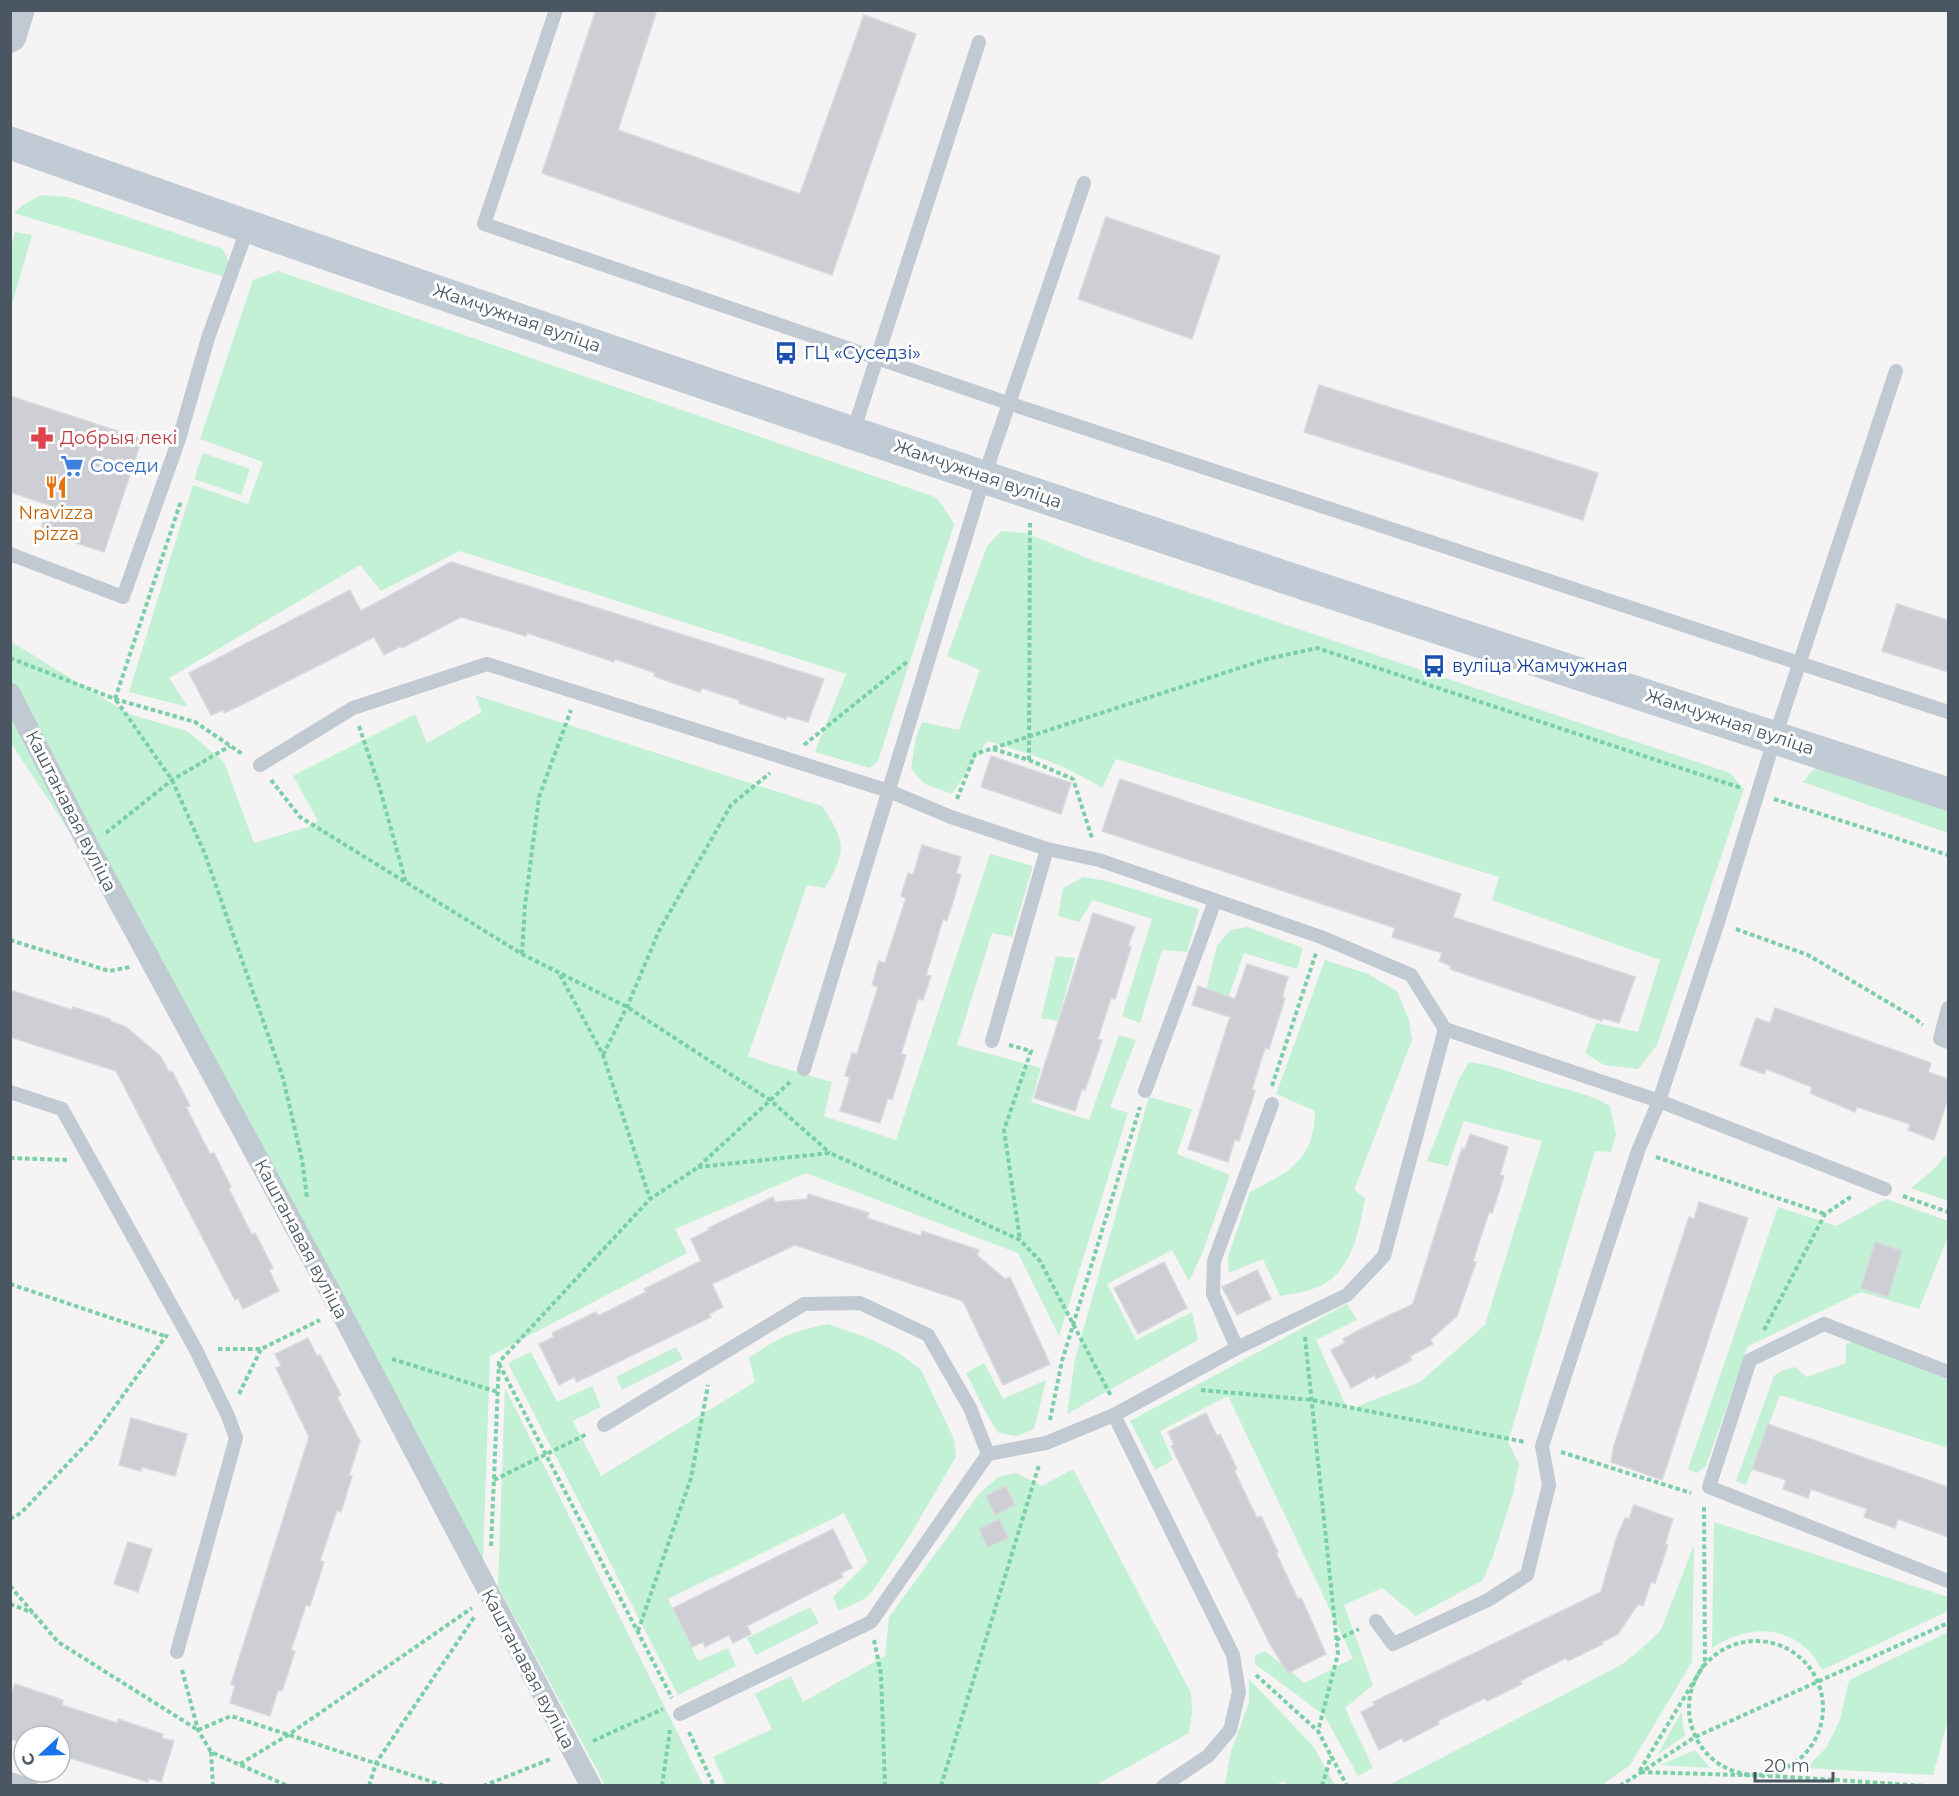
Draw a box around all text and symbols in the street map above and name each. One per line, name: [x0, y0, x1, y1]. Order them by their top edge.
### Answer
street label: Жамчужная вуліца: [430, 279, 604, 357]
bus stop icon: ГЦ «Суседзі»: [773, 340, 799, 366]
place label: ГЦ «Суседзі»: [804, 342, 921, 364]
pharmacy icon: Добрыя лекі: [29, 425, 55, 451]
place label: Добрыя лекі: [60, 427, 177, 449]
street label: Жамчужная вуліца: [891, 435, 1065, 513]
supermarket icon: Соседи: [59, 453, 85, 479]
place label: Соседи: [90, 455, 159, 477]
restaurant icon: Nravizza pizza: [43, 474, 69, 500]
place label: Nravizza pizza: [18, 502, 94, 545]
bus stop icon: вуліца Жамчужная: [1421, 653, 1447, 679]
place label: вуліца Жамчужная: [1452, 655, 1628, 677]
street label: Жамчужная вуліца: [1643, 684, 1817, 760]
street label: Каштанавая вуліца: [21, 727, 121, 895]
street label: Каштанавая вуліца: [250, 1155, 352, 1323]
street label: Каштанавая вуліца: [477, 1585, 579, 1753]
north arrow: [12, 1724, 72, 1784]
scale bar: [1755, 1745, 1833, 1783]
text: С: [17, 1750, 40, 1768]
text: 20 m: [1764, 1755, 1810, 1777]

